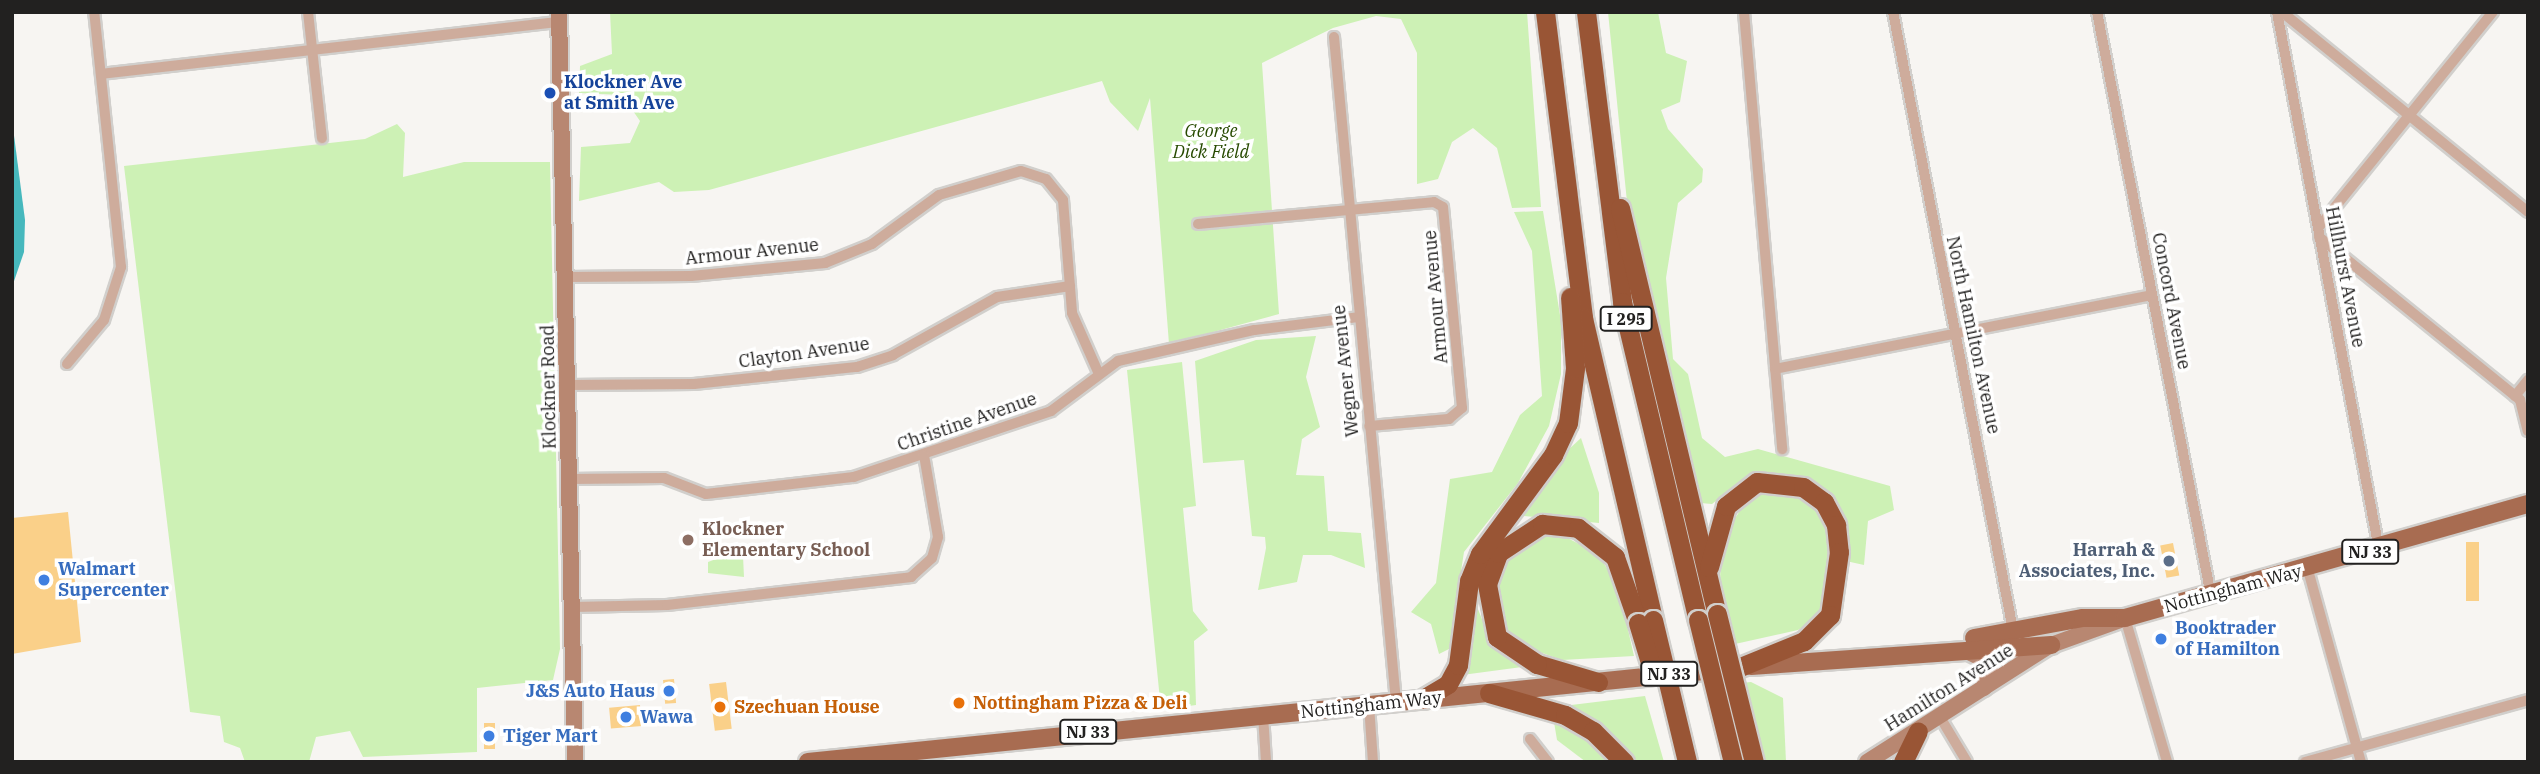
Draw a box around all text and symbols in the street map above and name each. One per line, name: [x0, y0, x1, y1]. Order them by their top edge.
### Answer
place label: Klockner Ave at Smith Ave: [564, 72, 682, 114]
marker: Klockner Ave at Smith Ave: [542, 85, 558, 101]
park label: George Dick Field: [1173, 121, 1249, 164]
street label: Hillhurst Avenue: [2321, 205, 2369, 349]
street label: Armour Avenue: [1419, 229, 1453, 365]
street label: Concord Avenue: [2147, 231, 2195, 371]
street label: Armour Avenue: [684, 234, 820, 270]
street label: North Hamilton Avenue: [1941, 234, 2005, 436]
street label: Wegner Avenue: [1328, 304, 1364, 438]
road number: I 295: [1598, 306, 1654, 332]
street label: Klockner Road: [537, 325, 561, 449]
street label: Clayton Avenue: [737, 333, 871, 373]
street label: Christine Avenue: [895, 388, 1039, 456]
place label: Klockner Elementary School: [702, 519, 870, 562]
marker: Klockner Elementary School: [680, 532, 696, 548]
place label: Harrah & Associates, Inc.: [2019, 540, 2155, 582]
road number: NJ 33: [2340, 540, 2400, 565]
marker: Harrah & Associates, Inc.: [2161, 553, 2177, 569]
place label: Walmart Supercenter: [58, 559, 169, 602]
street label: Nottingham Way: [2162, 560, 2304, 618]
marker: Walmart Supercenter: [36, 572, 52, 588]
place label: Booktrader of Hamilton: [2175, 618, 2280, 660]
marker: Booktrader of Hamilton: [2153, 631, 2169, 647]
street label: Hamilton Avenue: [1881, 640, 2017, 736]
road number: NJ 33: [1639, 662, 1699, 687]
place label: J&S Auto Haus: [526, 680, 655, 702]
marker: J&S Auto Haus: [661, 683, 677, 699]
street label: Nottingham Way: [1299, 687, 1443, 723]
place label: Nottingham Pizza & Deli: [973, 692, 1188, 714]
marker: Nottingham Pizza & Deli: [951, 695, 967, 711]
place label: Szechuan House: [734, 696, 880, 718]
marker: Szechuan House: [712, 699, 728, 715]
place label: Wawa: [640, 706, 693, 728]
marker: Wawa: [618, 709, 634, 725]
road number: NJ 33: [1058, 720, 1118, 744]
place label: Tiger Mart: [503, 725, 597, 747]
marker: Tiger Mart: [481, 728, 497, 744]

